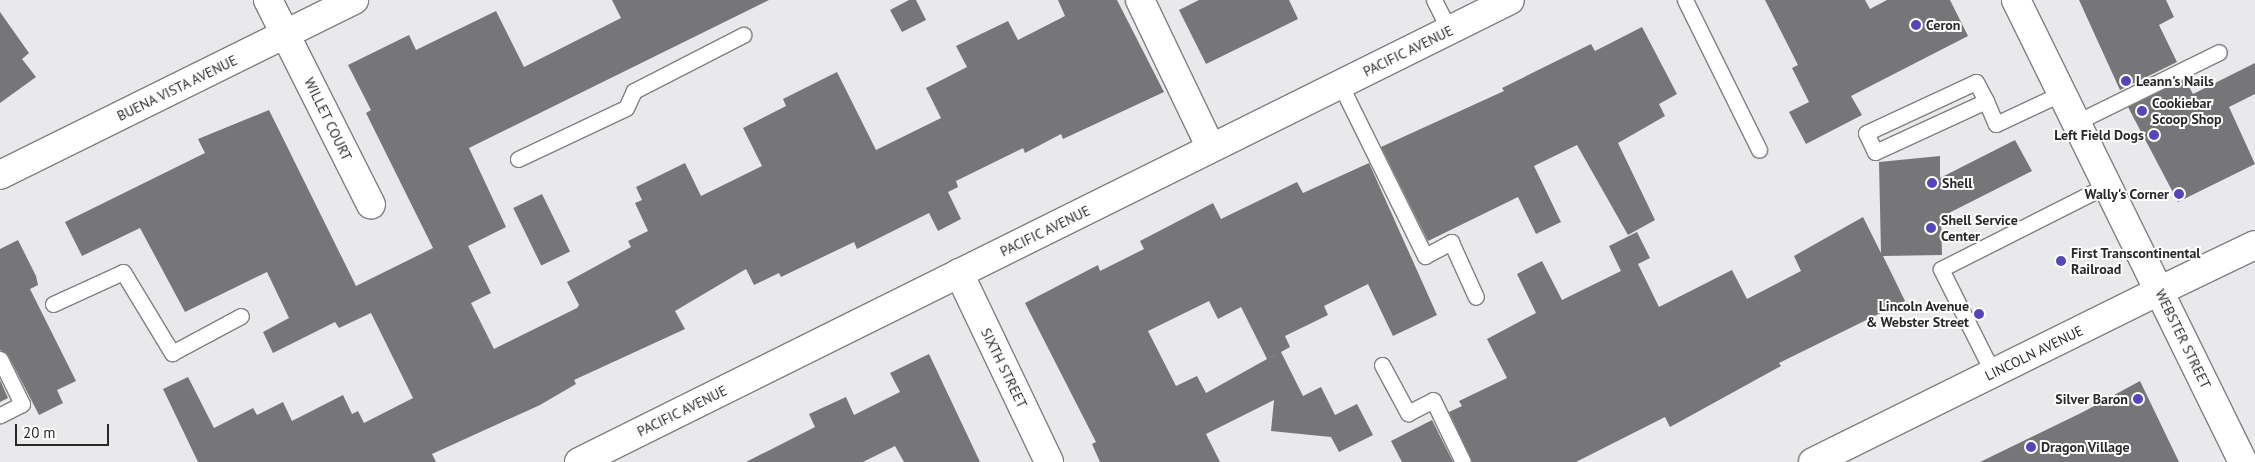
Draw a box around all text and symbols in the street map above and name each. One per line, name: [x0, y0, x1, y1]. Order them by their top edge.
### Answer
place label: Ceron: [1926, 17, 1960, 33]
marker: Ceron: [1910, 19, 1922, 31]
street label: PACIFIC AVENUE: [1360, 22, 1456, 80]
street label: BUENA VISTA AVENUE: [113, 51, 241, 125]
place label: Leann's Nails: [2136, 73, 2214, 89]
street label: WILLET COURT: [301, 75, 355, 163]
marker: Leann's Nails: [2120, 75, 2132, 87]
place label: Cookiebar Scoop Shop: [2152, 95, 2222, 128]
marker: Cookiebar Scoop Shop: [2136, 105, 2148, 117]
place label: Left Field Dogs: [2054, 127, 2144, 143]
marker: Left Field Dogs: [2148, 129, 2160, 141]
place label: Shell: [1942, 175, 1972, 191]
marker: Shell: [1926, 177, 1938, 189]
place label: Wally's Corner: [2084, 186, 2169, 202]
marker: Wally's Corner: [2173, 188, 2185, 200]
street label: PACIFIC AVENUE: [997, 202, 1093, 260]
place label: Shell Service Center: [1941, 212, 2018, 244]
marker: Shell Service Center: [1925, 222, 1937, 234]
place label: First Transcontinental Railroad: [2071, 245, 2201, 278]
marker: First Transcontinental Railroad: [2055, 255, 2067, 267]
street label: WEBSTER STREET: [2152, 287, 2214, 391]
place label: Lincoln Avenue & Webster Street: [1866, 298, 1969, 331]
marker: Lincoln Avenue & Webster Street: [1973, 308, 1985, 320]
street label: LINCOLN AVENUE: [1982, 322, 2086, 384]
street label: SIXTH STREET: [977, 325, 1031, 411]
street label: PACIFIC AVENUE: [634, 382, 730, 440]
place label: Silver Baron: [2055, 391, 2128, 407]
marker: Silver Baron: [2132, 393, 2144, 405]
scale bar: [18, 414, 111, 446]
text: 20 m: [23, 423, 56, 442]
place label: Dragon Village: [2041, 439, 2130, 455]
marker: Dragon Village: [2025, 441, 2037, 453]

